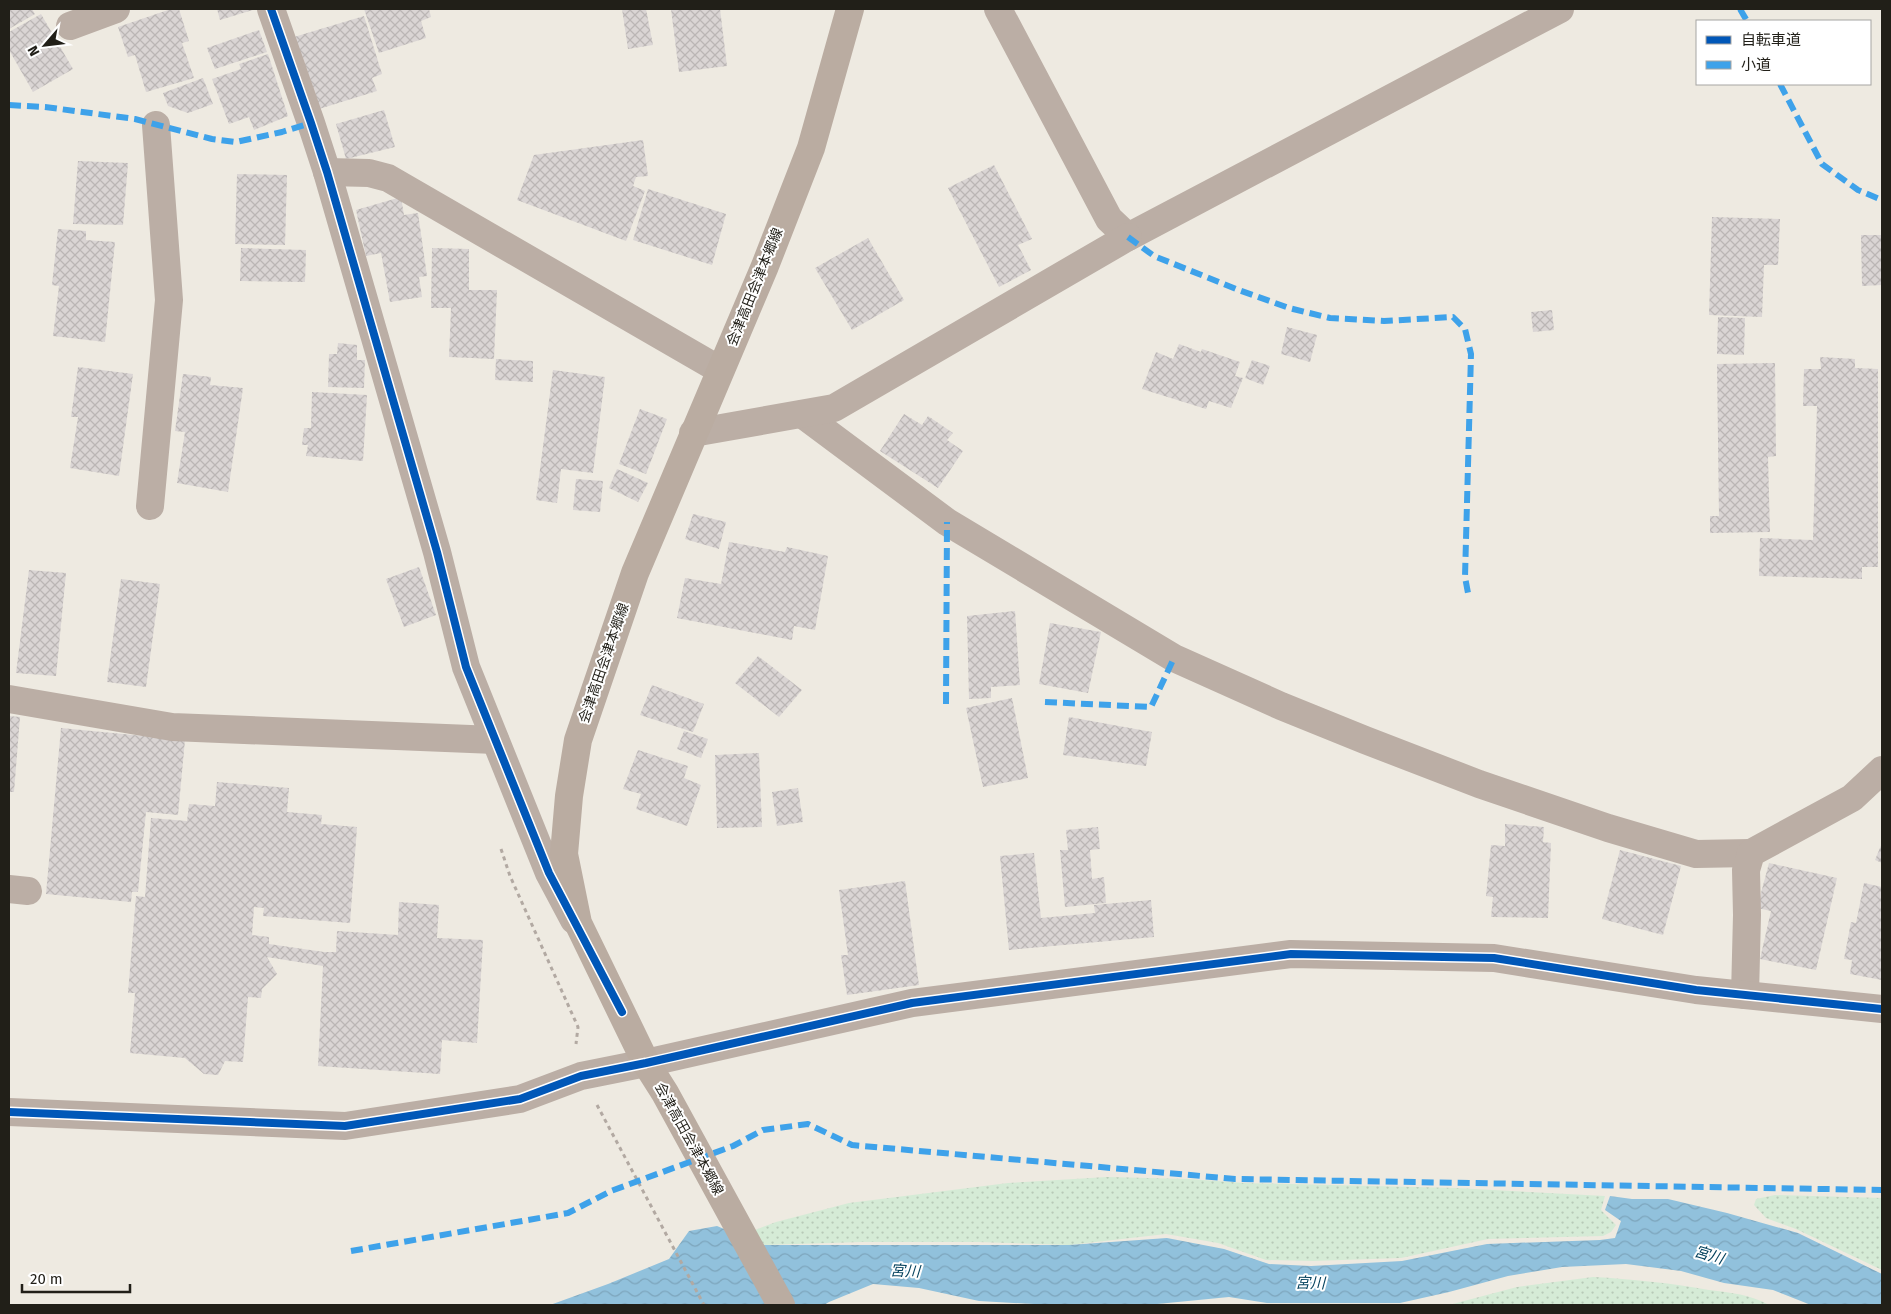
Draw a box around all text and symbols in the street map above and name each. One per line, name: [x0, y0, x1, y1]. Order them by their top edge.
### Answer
north arrow: [20, 20, 70, 70]
legend: [1696, 20, 1871, 85]
text: 自転車道: [1741, 31, 1801, 49]
text: N: [24, 43, 44, 59]
text: 小道: [1741, 56, 1771, 74]
street label: 会津高田会津本郷線: [724, 225, 786, 349]
street label: 会津高田会津本郷線: [575, 601, 633, 725]
street label: 会津高田会津本郷線: [651, 1080, 727, 1198]
water label: 宮川: [1692, 1242, 1728, 1269]
water label: 宮川: [890, 1261, 922, 1281]
scale bar: [22, 1262, 130, 1294]
text: 20 m: [30, 1270, 63, 1288]
water label: 宮川: [1295, 1274, 1327, 1292]

